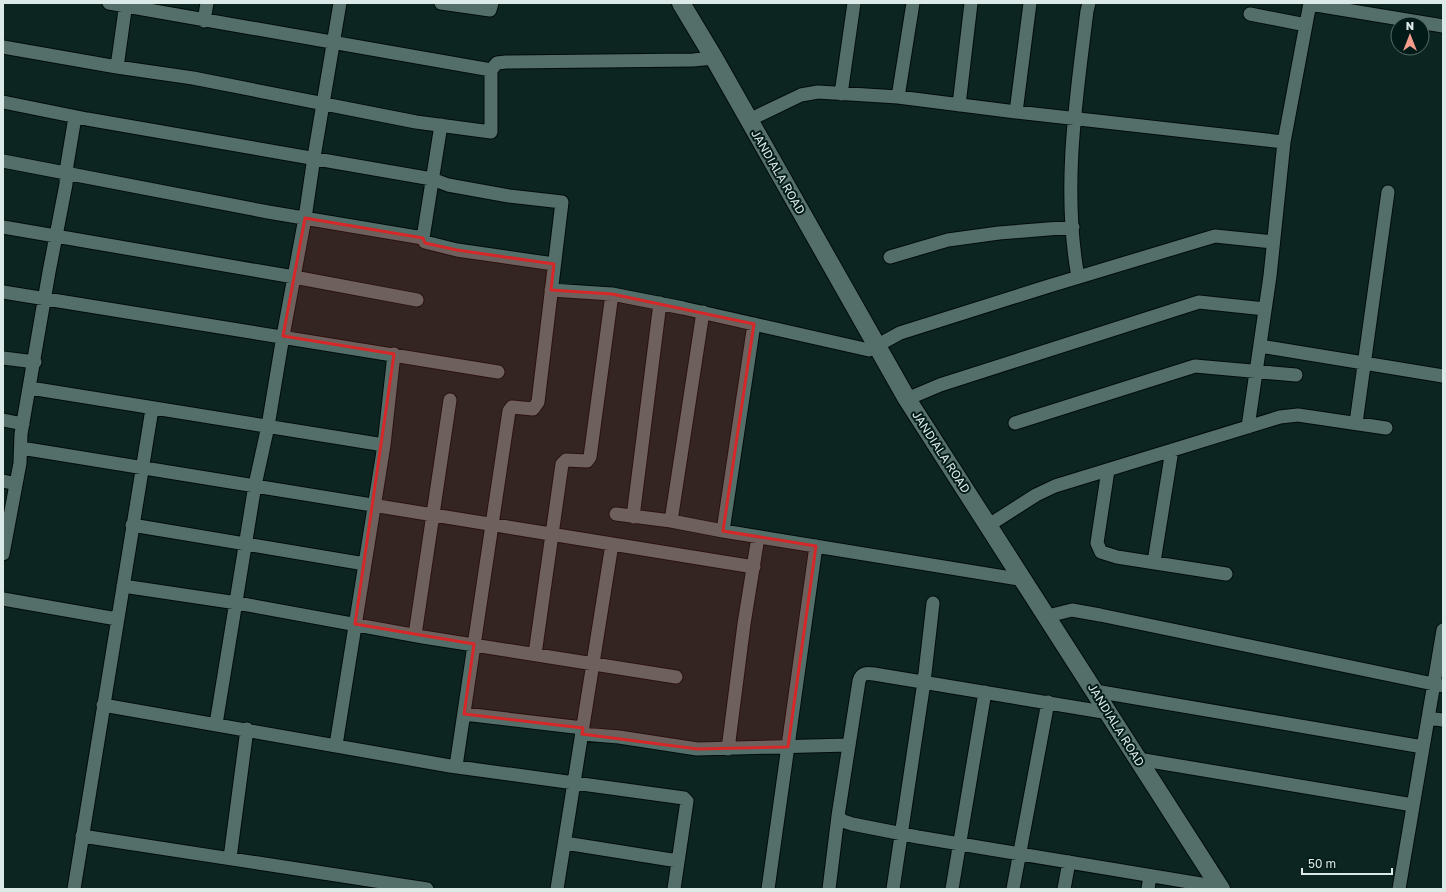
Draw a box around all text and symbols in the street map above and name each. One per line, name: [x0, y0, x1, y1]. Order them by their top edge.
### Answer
north arrow: [1390, 16, 1430, 56]
text: N: [1406, 19, 1414, 32]
street label: JANDIALA ROAD: [748, 127, 809, 217]
street label: JANDIALA ROAD: [909, 408, 974, 496]
street label: JANDIALA ROAD: [1085, 680, 1148, 769]
scale bar: [1302, 850, 1392, 876]
text: 50 m: [1308, 856, 1336, 871]

